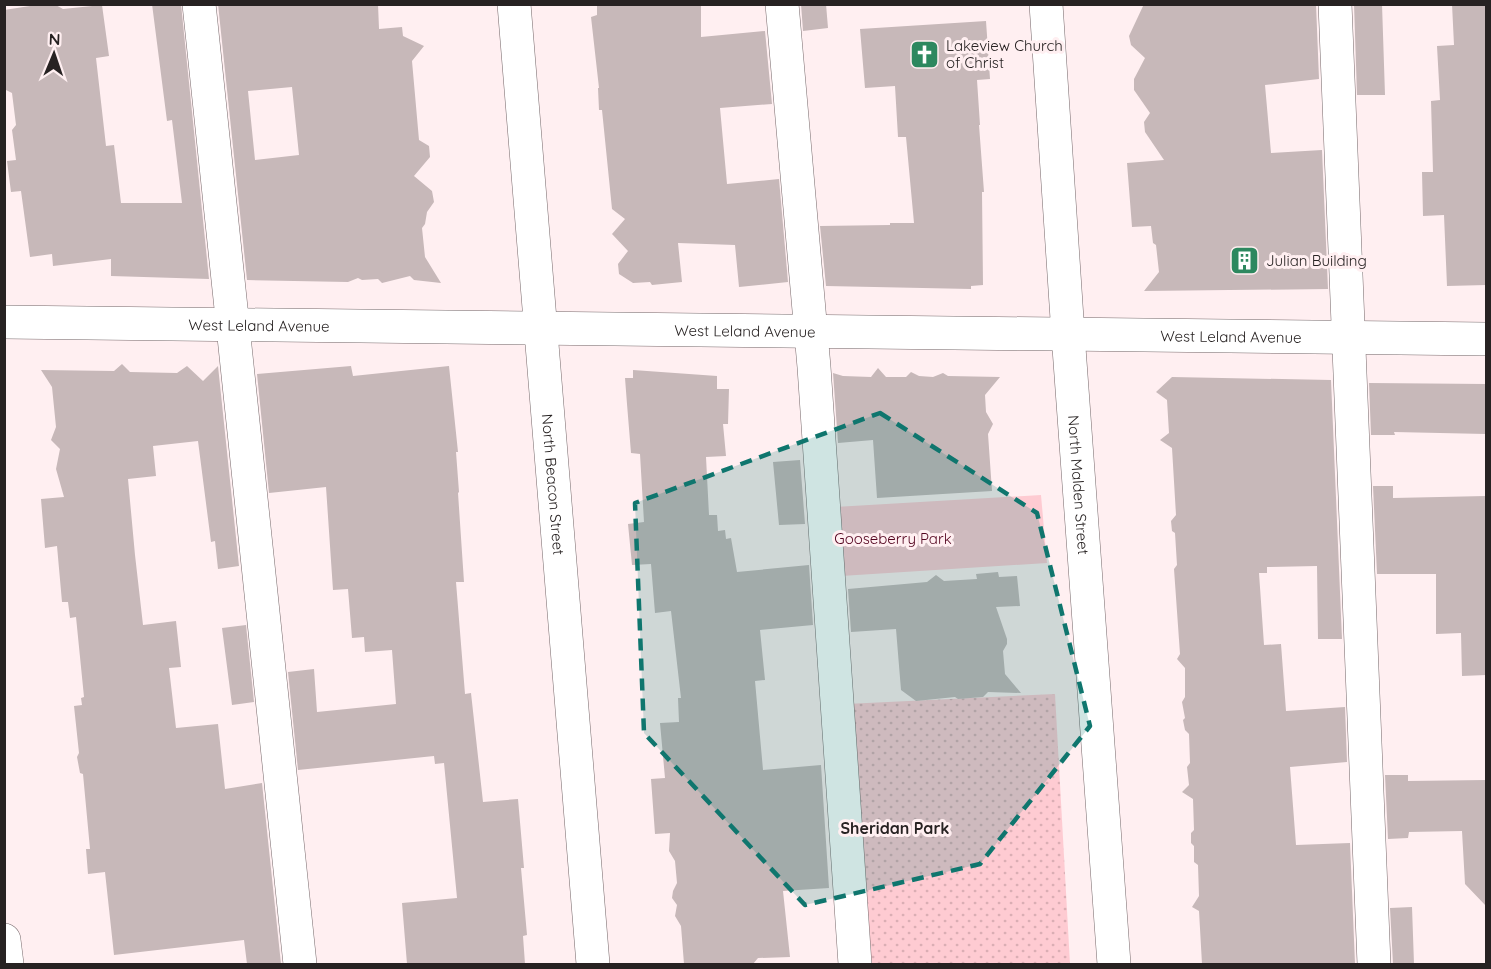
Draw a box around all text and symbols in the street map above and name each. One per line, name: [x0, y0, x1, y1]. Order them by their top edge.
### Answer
north arrow: [24, 24, 84, 84]
text: N: [48, 29, 61, 49]
place label: Lakeview Church of Christ: [946, 36, 1063, 72]
church icon: Lakeview Church of Christ: [909, 38, 941, 70]
building icon: Julian Building: [1229, 244, 1261, 276]
place label: Julian Building: [1266, 251, 1367, 270]
street label: West Leland Avenue: [188, 315, 330, 335]
street label: West Leland Avenue: [674, 320, 816, 341]
street label: West Leland Avenue: [1160, 326, 1302, 346]
street label: North Beacon Street: [538, 413, 569, 556]
street label: North Malden Street: [1064, 415, 1094, 555]
park label: Gooseberry Park: [834, 529, 952, 548]
district label: Sheridan Park: [841, 818, 949, 838]

